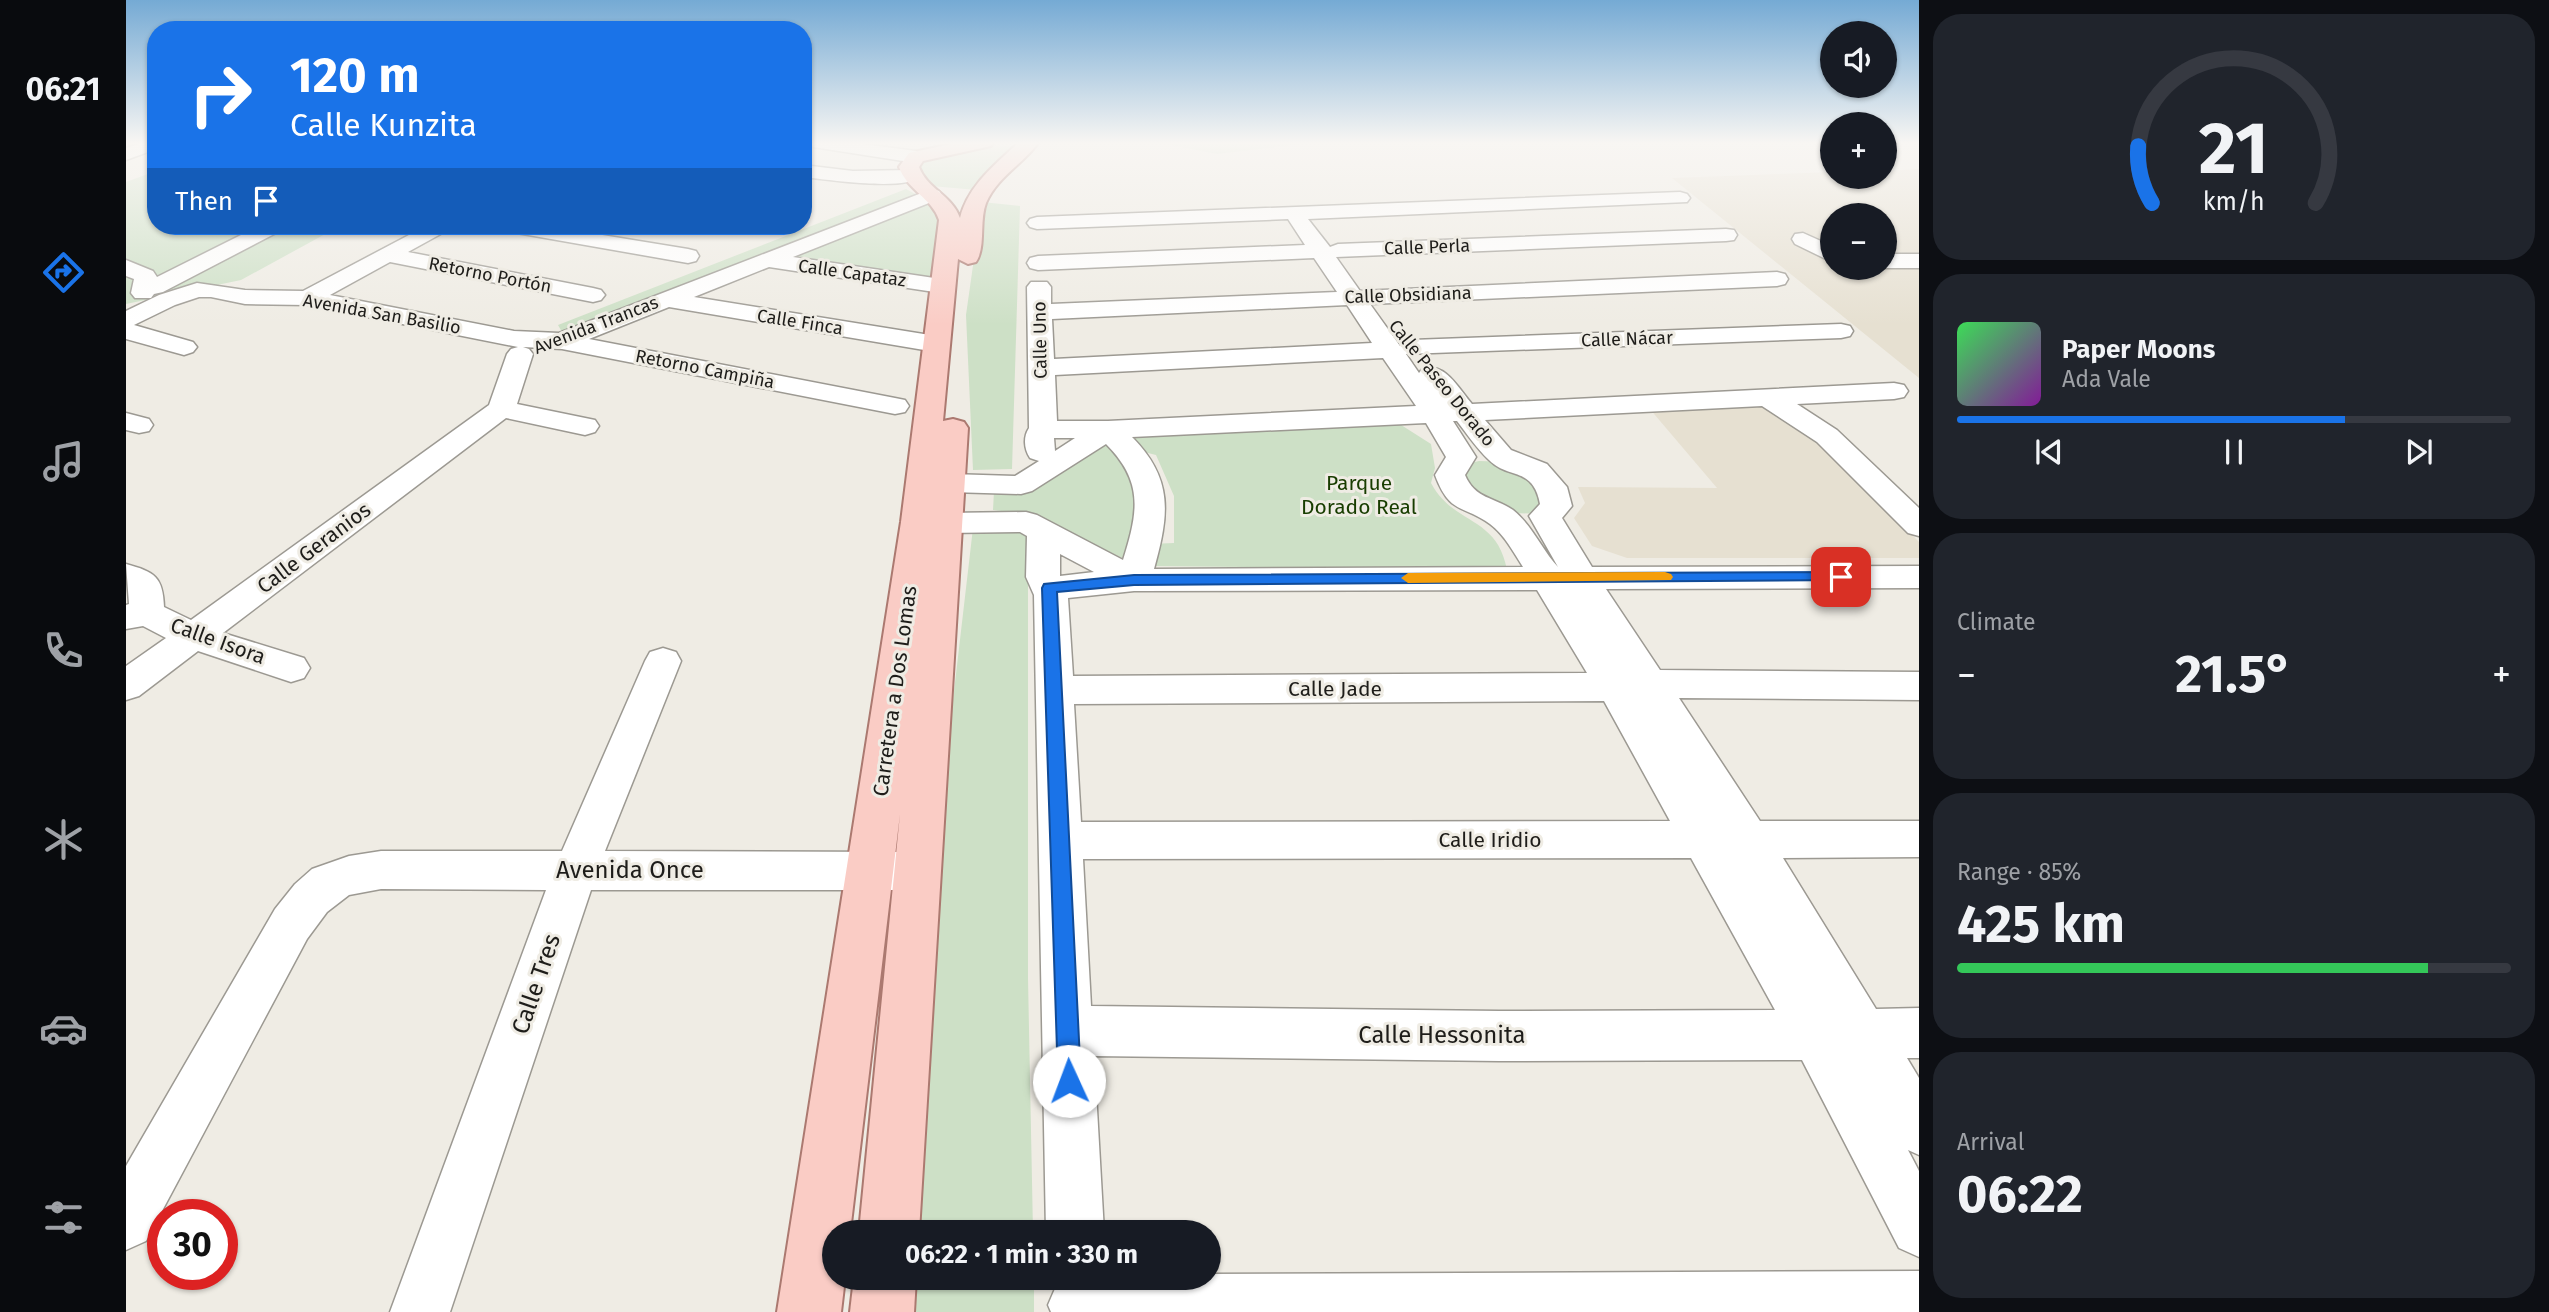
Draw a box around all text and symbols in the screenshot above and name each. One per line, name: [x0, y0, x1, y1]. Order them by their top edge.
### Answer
map controls: [1820, 21, 1897, 280]
button: sound: [1820, 21, 1897, 98]
text: 120 m: [290, 46, 420, 105]
icon: right: [175, 49, 266, 140]
text: 06:21: [25, 70, 101, 108]
text: 21: [2199, 105, 2269, 192]
text: Calle Kunzita: [290, 106, 477, 144]
button: +: [1820, 112, 1897, 189]
icon: arrive: [247, 182, 285, 220]
text: Then: [175, 186, 233, 217]
text: km/h: [2203, 187, 2265, 217]
button: −: [1820, 203, 1897, 280]
street label: Calle Perla: [1384, 235, 1470, 259]
icon: directions: [39, 248, 88, 297]
street label: Retorno Portón: [427, 252, 553, 298]
street label: Calle Capataz: [797, 255, 907, 291]
street label: Calle Obsidiana: [1344, 282, 1472, 308]
street label: Avenida San Basilio: [301, 289, 463, 339]
street label: Avenida Trancas: [531, 291, 661, 359]
street label: Calle Uno: [1028, 301, 1052, 379]
street label: Calle Finca: [756, 304, 844, 340]
street label: Calle Paseo Dorado: [1384, 315, 1500, 451]
street label: Calle Nácar: [1581, 326, 1673, 352]
text: Paper Moons: [2062, 334, 2215, 365]
street label: Retorno Campiña: [634, 345, 776, 393]
text: Ada Vale: [2062, 365, 2151, 393]
icon: previous: [2030, 433, 2068, 471]
icon: pause: [2215, 433, 2253, 471]
icon: next: [2400, 433, 2438, 471]
icon: music: [39, 437, 88, 486]
park label: Parque Dorado Real: [1301, 470, 1417, 520]
street label: Calle Geranios: [252, 497, 376, 599]
pin: [1811, 547, 1871, 607]
icon: arrive: [1822, 558, 1860, 596]
street label: Carretera a Dos Lomas: [867, 584, 923, 798]
text: Climate: [1957, 608, 2036, 636]
street label: Calle Isora: [167, 612, 269, 670]
icon: phone: [39, 626, 88, 675]
text: 21.5°: [2175, 643, 2293, 706]
text: −: [1957, 652, 1976, 698]
text: +: [2492, 652, 2511, 698]
street label: Calle Jade: [1288, 676, 1382, 702]
icon: climate: [39, 815, 88, 864]
street label: Calle Iridio: [1439, 827, 1541, 853]
street label: Avenida Once: [556, 856, 704, 884]
text: Range · 85%: [1957, 858, 2081, 886]
text: 425 km: [1957, 893, 2125, 956]
street label: Calle Tres: [506, 930, 566, 1038]
icon: car: [39, 1004, 88, 1053]
street label: Calle Hessonita: [1358, 1021, 1526, 1049]
position arrow: [1032, 1044, 1106, 1118]
text: Arrival: [1957, 1128, 2024, 1156]
text: 06:22: [1957, 1163, 2083, 1226]
icon: filters: [39, 1193, 88, 1242]
speed limit sign: 30: [147, 1199, 238, 1290]
text: 06:22 · 1 min · 330 m: [905, 1239, 1138, 1270]

